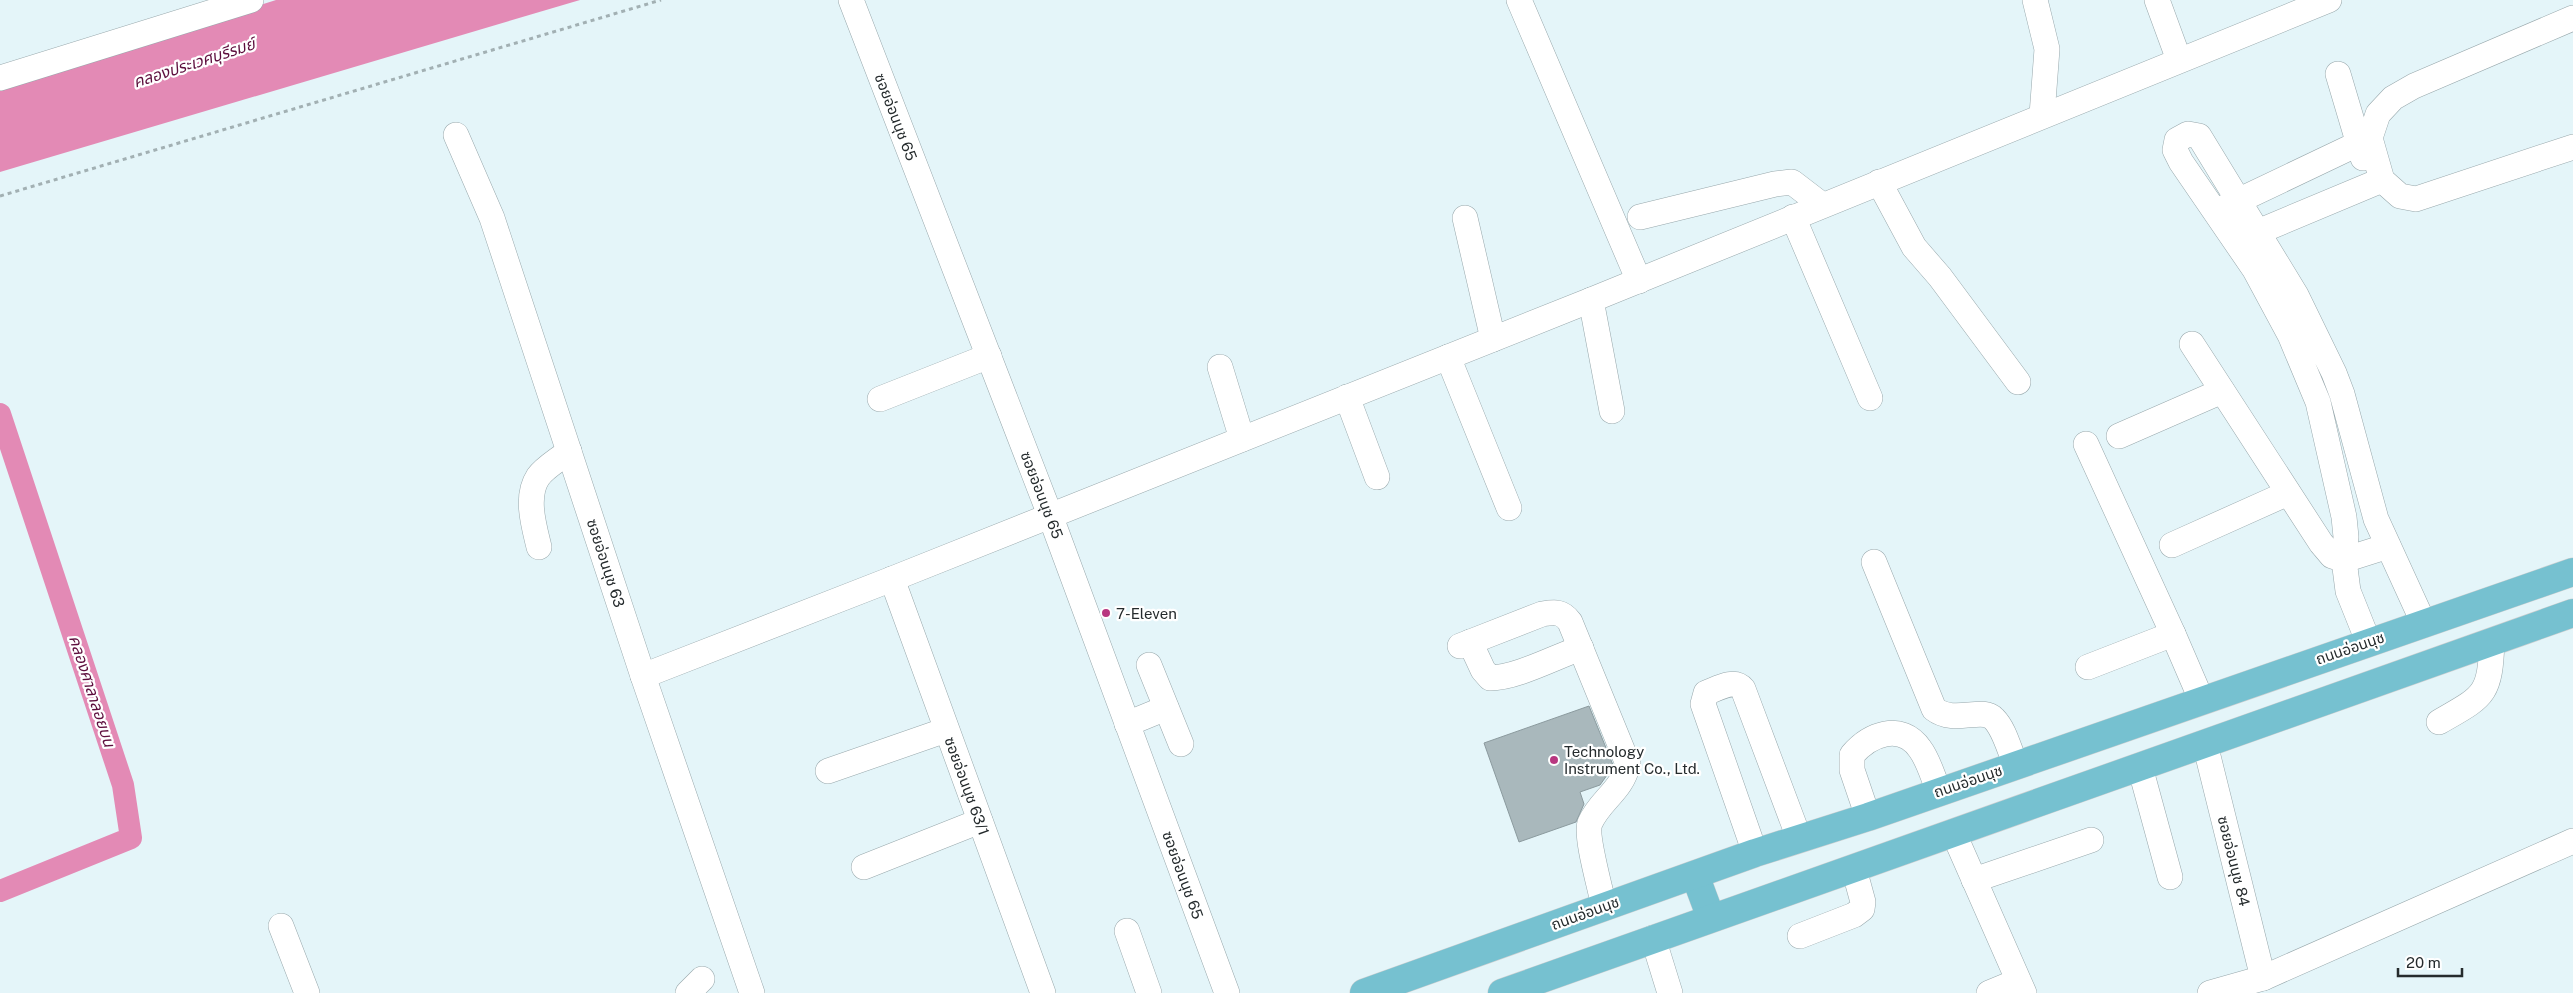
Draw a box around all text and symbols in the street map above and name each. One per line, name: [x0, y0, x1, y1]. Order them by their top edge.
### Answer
water label: คลองประเวศบุรีรมย์: [131, 33, 260, 93]
street label: ซอยอ่อนนุช 65: [871, 71, 920, 163]
street label: ซอยอ่อนนุช 65: [1017, 449, 1066, 541]
street label: ซอยอ่อนนุช 63: [583, 517, 628, 610]
place label: 7-Eleven: [1116, 605, 1177, 622]
marker: 7-Eleven: [1100, 607, 1112, 619]
street label: ถนนอ่อนนุช: [2314, 628, 2387, 669]
water label: คลองศาลาลอยบน: [65, 633, 119, 750]
street label: ซอยอ่อนนุช 63/1: [940, 735, 993, 838]
place label: Technology Instrument Co., Ltd.: [1564, 743, 1700, 777]
marker: Technology Instrument Co., Ltd.: [1548, 754, 1560, 766]
street label: ถนนอ่อนนุช: [1932, 761, 2005, 802]
street label: ซอยอ่อนนุช 84: [2214, 814, 2253, 908]
street label: ซอยอ่อนนุช 65: [1158, 829, 1207, 922]
street label: ถนนอ่อนนุช: [1549, 893, 1622, 934]
scale bar: [2398, 946, 2462, 978]
text: 20 m: [2406, 954, 2441, 971]

